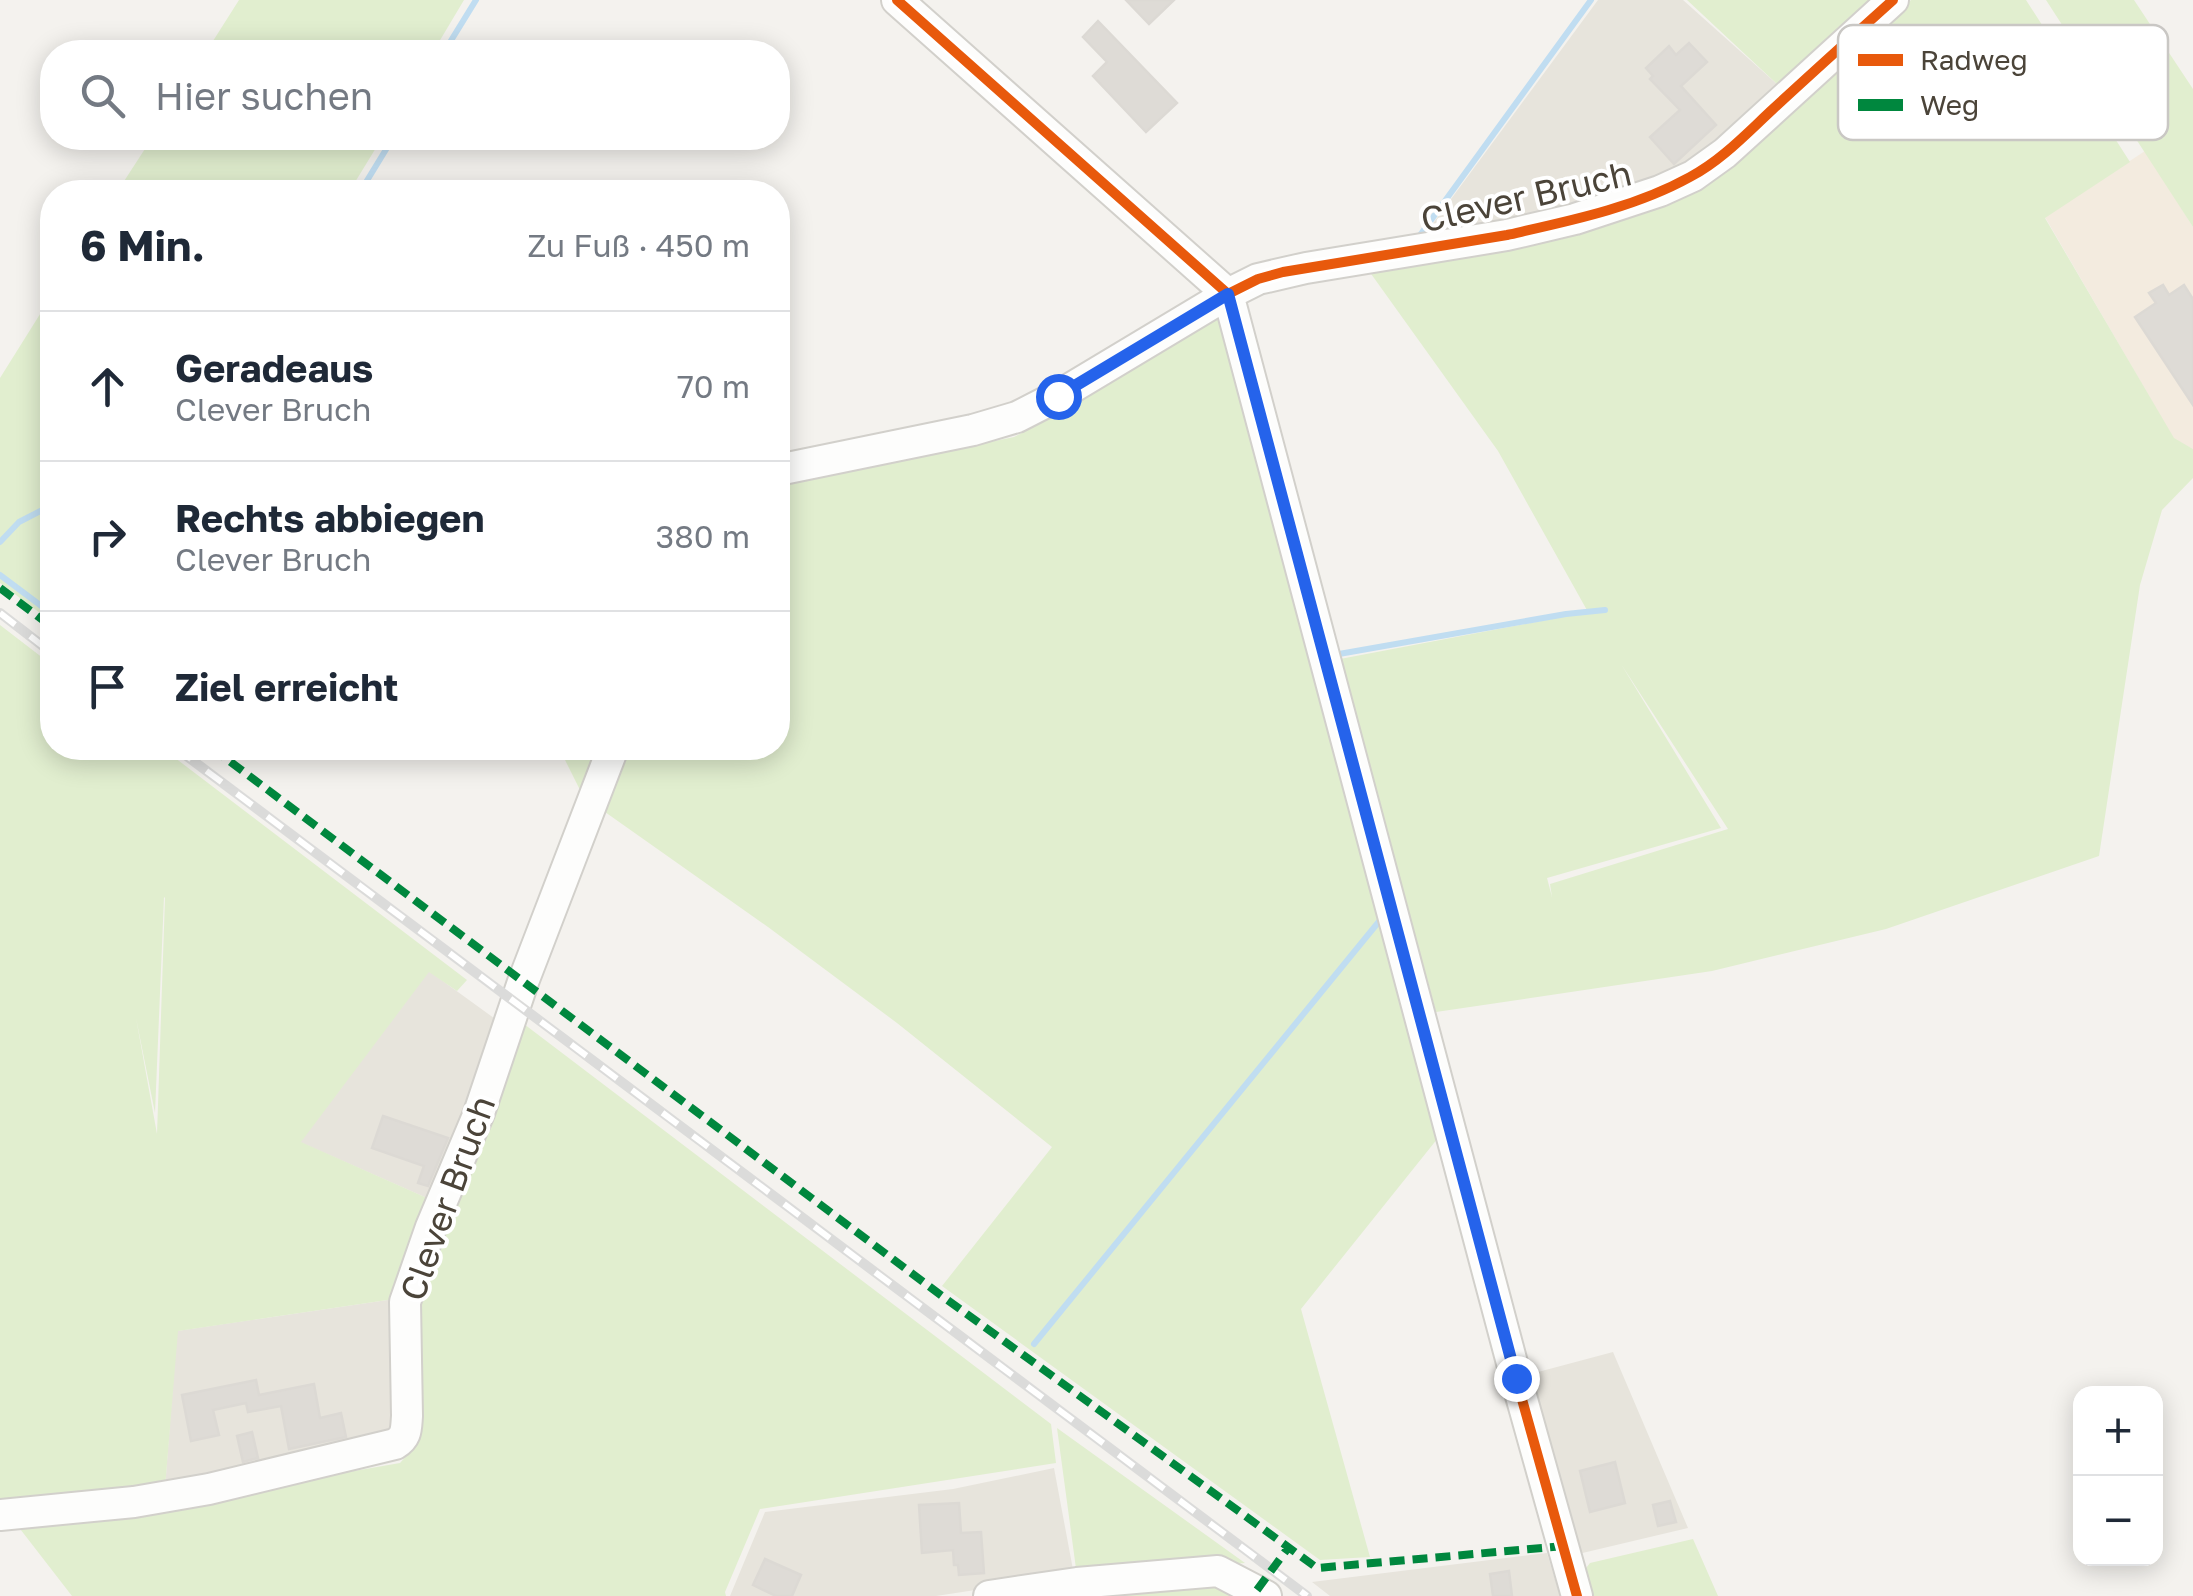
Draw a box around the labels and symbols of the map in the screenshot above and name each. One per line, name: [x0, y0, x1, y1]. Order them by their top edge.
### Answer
legend: [1838, 25, 2168, 140]
text: Radweg: [1920, 43, 2028, 76]
text: Weg: [1920, 88, 1979, 121]
street label: Clever Bruch: [1417, 151, 1635, 241]
route start: [1036, 374, 1082, 420]
street label: Clever Bruch: [391, 1090, 503, 1306]
route end: [1494, 1356, 1540, 1402]

